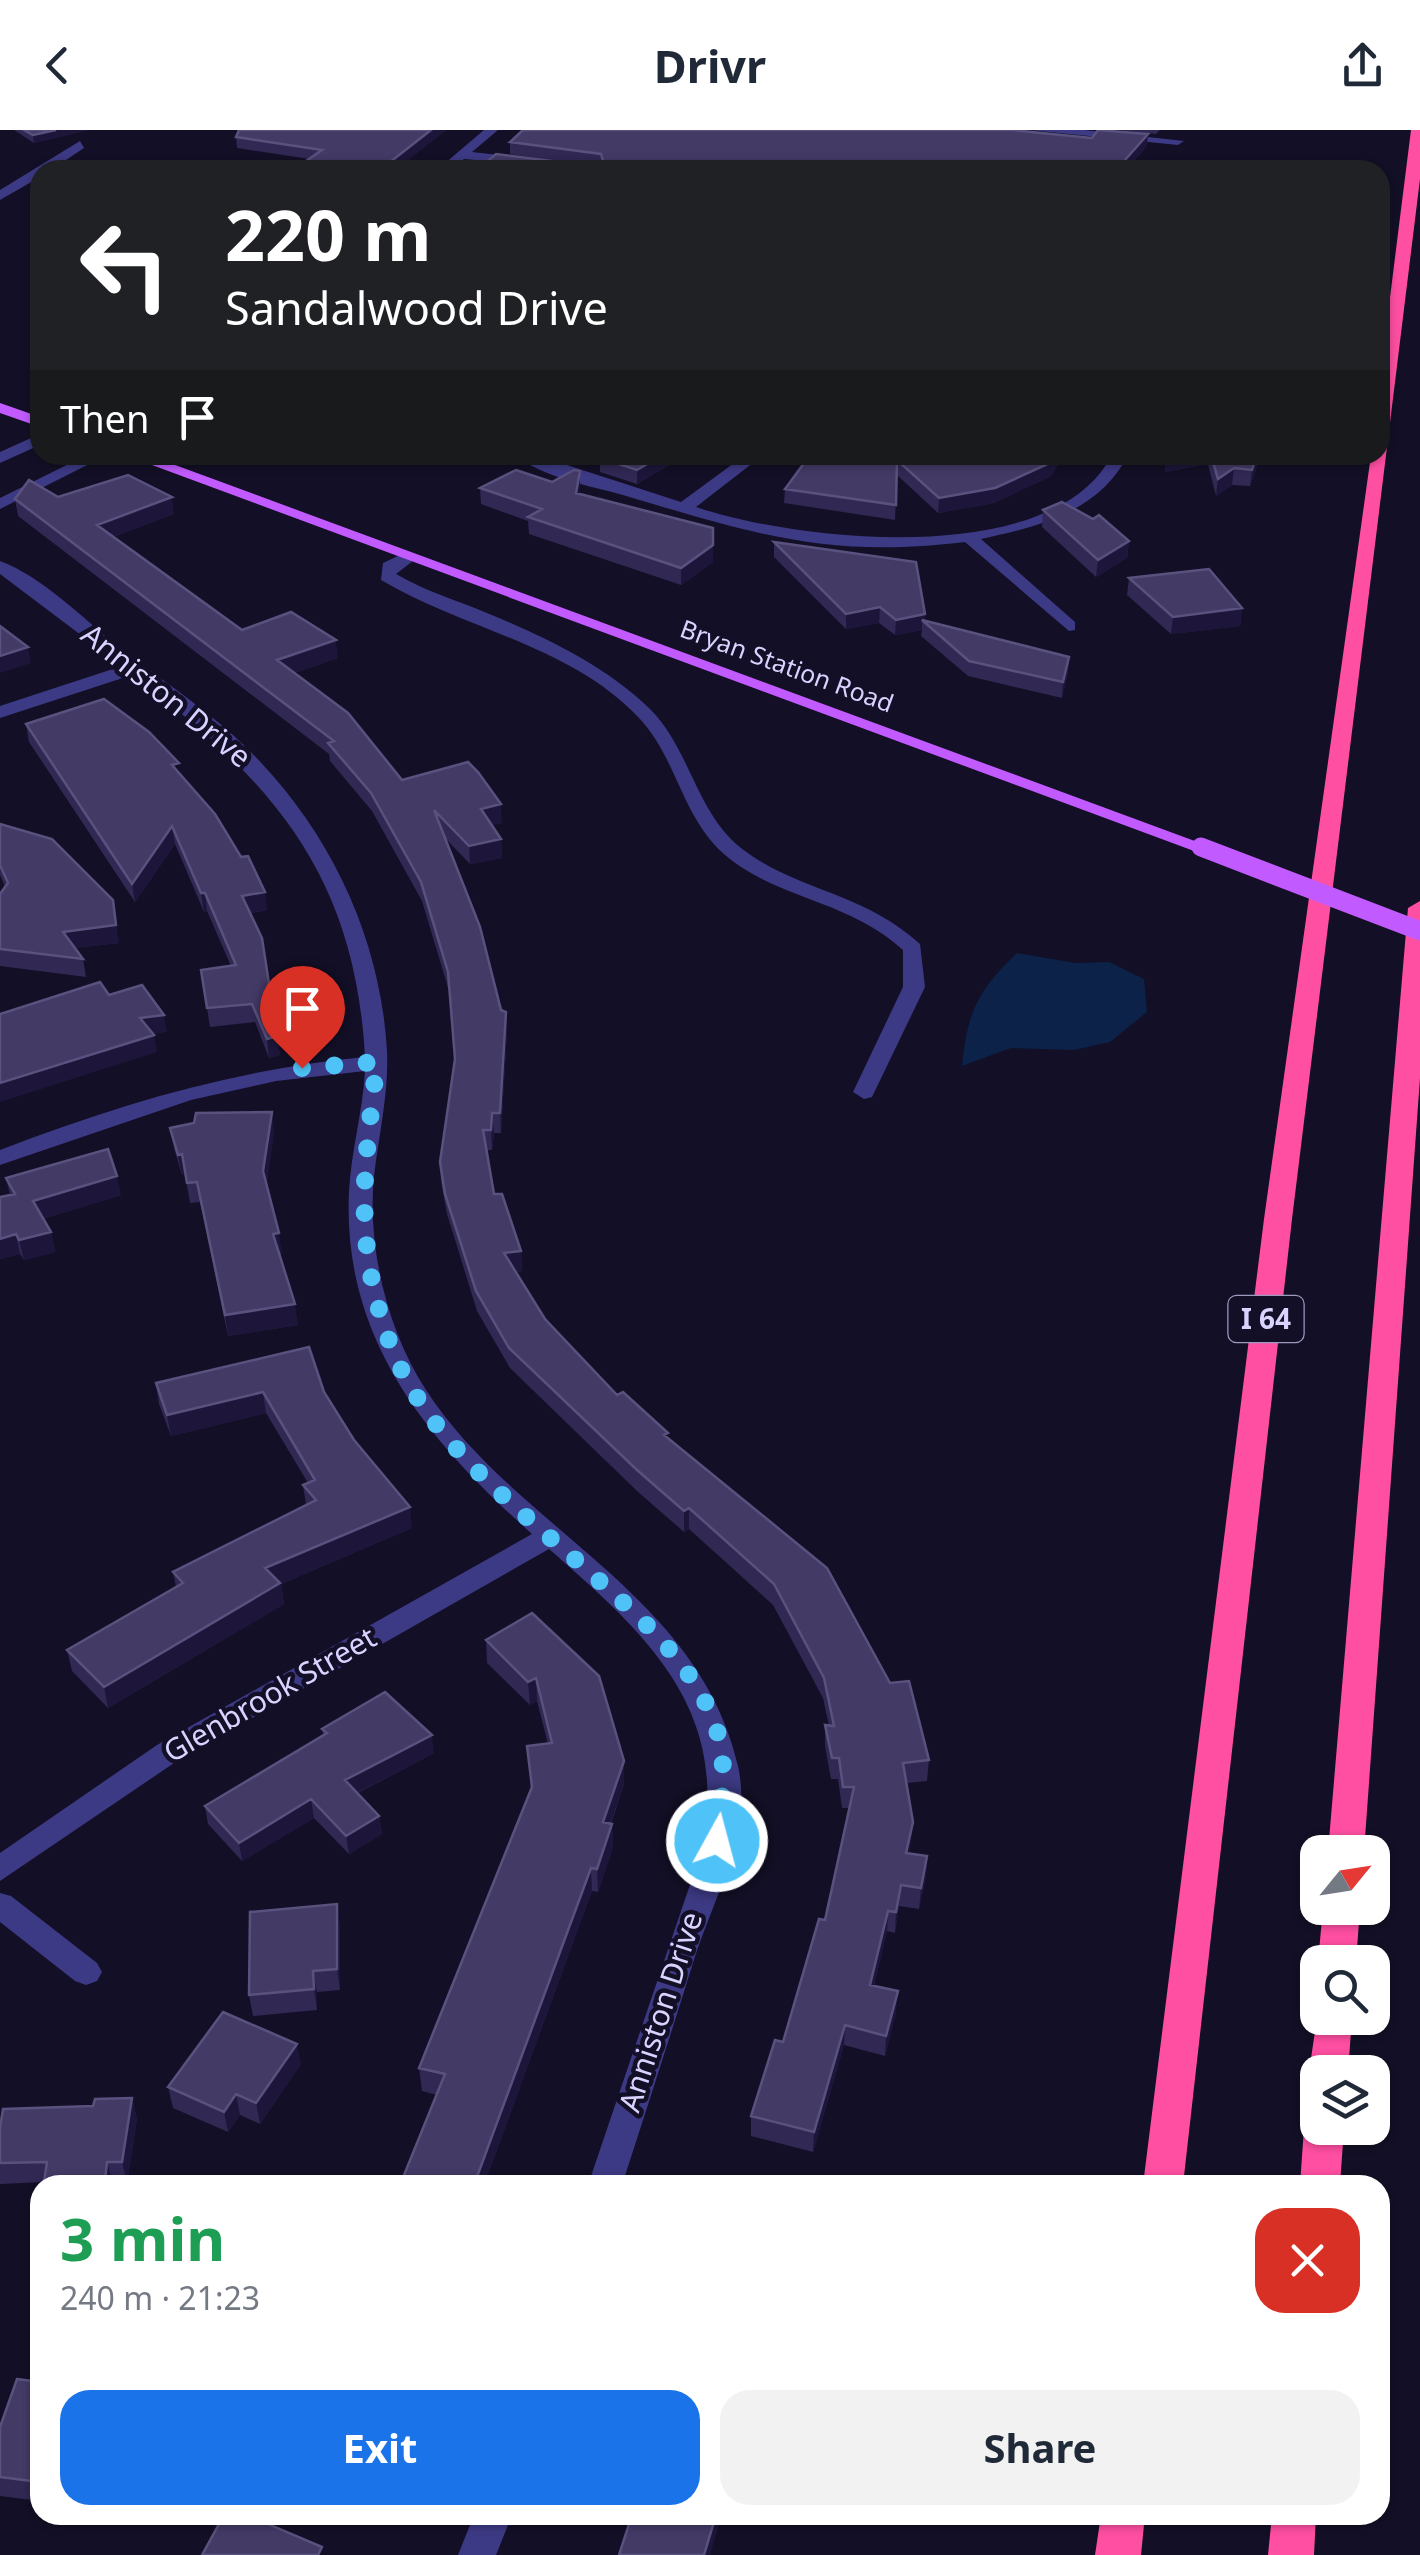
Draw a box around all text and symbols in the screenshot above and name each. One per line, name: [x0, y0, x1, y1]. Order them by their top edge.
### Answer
text: Drivr: [654, 35, 766, 96]
icon: back: [30, 38, 85, 93]
icon: share: [1335, 38, 1390, 93]
text: 220 m: [225, 186, 432, 282]
icon: left: [60, 200, 190, 330]
text: Sandalwood Drive: [225, 277, 608, 338]
icon: arrive: [170, 390, 225, 445]
text: Then: [60, 392, 150, 444]
street label: Bryan Station Road: [676, 611, 899, 719]
street label: Anniston Drive: [73, 613, 261, 776]
pin: [260, 966, 345, 1069]
icon: arrive: [275, 981, 330, 1036]
road number: I 64: [1228, 1296, 1304, 1342]
street label: Glenbrook Street: [155, 1616, 383, 1771]
position arrow: [665, 1789, 769, 1893]
north arrow: [1300, 1835, 1390, 1925]
map controls: [1300, 1835, 1390, 2145]
street label: Anniston Drive: [608, 1906, 711, 2117]
button: search: [1300, 1945, 1390, 2035]
button: layers: [1300, 2055, 1390, 2145]
text: 3 min: [60, 2197, 225, 2279]
button: close: [1255, 2208, 1360, 2313]
text: 240 m · 21:23: [60, 2276, 260, 2319]
button: Exit: [60, 2390, 700, 2505]
button: Share: [720, 2390, 1360, 2505]

